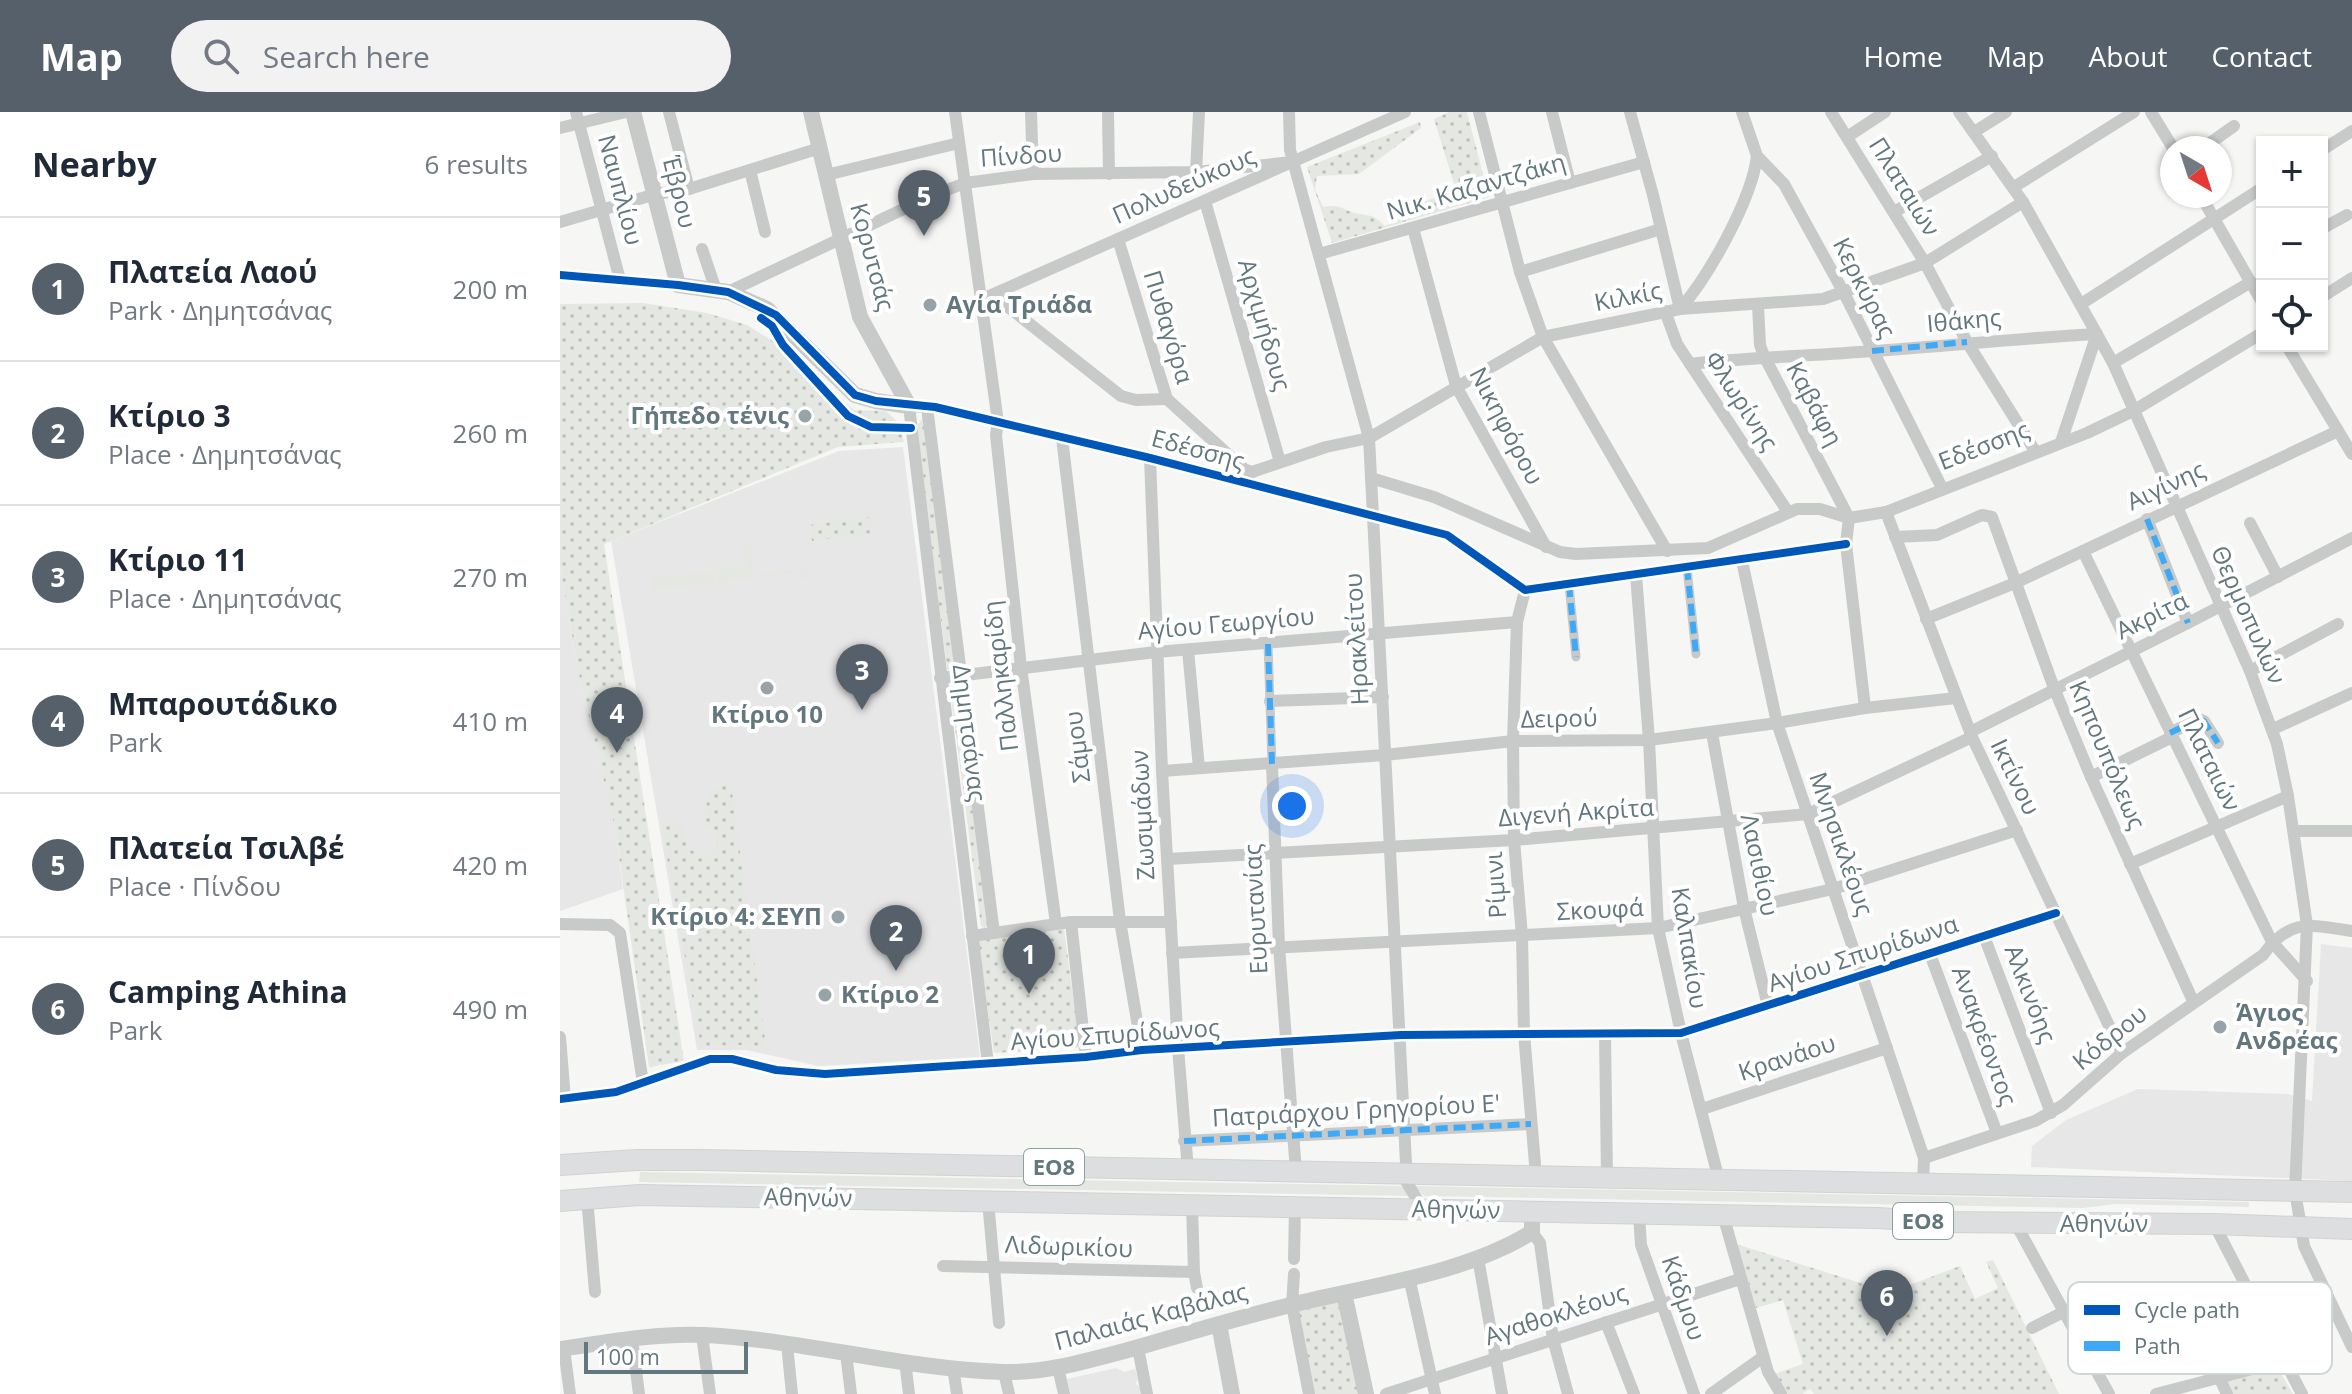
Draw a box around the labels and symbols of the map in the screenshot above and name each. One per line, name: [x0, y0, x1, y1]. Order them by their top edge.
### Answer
street label: Ναυπλίου: [591, 131, 652, 248]
street label: Πλαταιών: [1862, 131, 1949, 242]
street label: Πίνδου: [979, 135, 1063, 174]
north arrow: [2160, 136, 2232, 208]
street label: Πολυδεύκους: [1107, 138, 1260, 231]
street label: Νικ. Καζαντζάκη: [1382, 144, 1569, 227]
street label: Έβρου: [655, 151, 705, 231]
pin: 5: [898, 170, 950, 236]
street label: Κορυτσάς: [843, 199, 904, 314]
street label: Κερκύρας: [1826, 231, 1905, 343]
street label: Αρχιμήδους: [1231, 255, 1300, 394]
street label: Πυθαγόρα: [1137, 266, 1202, 388]
street label: Κιλκίς: [1591, 273, 1664, 318]
place label: Αγία Τριάδα: [946, 287, 1092, 320]
marker: Αγία Τριάδα: [921, 296, 939, 314]
street label: Ιθάκης: [1925, 300, 2002, 339]
street label: Φλωρίνης: [1698, 344, 1787, 456]
street label: Καβάφη: [1779, 355, 1851, 451]
street label: Νικηφόρου: [1463, 361, 1552, 490]
place label: Γήπεδο τένις: [631, 398, 789, 431]
marker: Γήπεδο τένις: [796, 407, 814, 425]
street label: Εδέσσης: [1933, 412, 2034, 477]
street label: Εδέσσης: [1148, 420, 1248, 477]
street label: Αιγίνης: [2121, 452, 2210, 517]
street label: Θερμοπυλών: [2204, 540, 2295, 689]
street label: Ηρακλείτου: [1336, 572, 1375, 706]
street label: Ακρίτα: [2110, 583, 2193, 646]
street label: Αγίου Γεωργίου: [1136, 598, 1316, 647]
street label: Παλληκαρίδη: [974, 599, 1025, 753]
pin: 3: [836, 644, 888, 710]
street label: Δημητσάνας: [946, 662, 995, 803]
street label: Κηπουπόλεως: [2062, 675, 2155, 834]
marker: Κτίριο 10: [758, 679, 776, 697]
pin: 4: [591, 687, 643, 753]
place label: Κτίριο 10: [711, 697, 823, 730]
street label: Δειρού: [1520, 700, 1598, 735]
street label: Πλαταιών: [2171, 702, 2249, 816]
street label: Σάμου: [1056, 709, 1097, 785]
street label: Ικτίνου: [1984, 733, 2049, 820]
street label: Ζωσιμάδων: [1122, 749, 1161, 881]
street label: Μνησικλέους: [1802, 767, 1882, 920]
your location: [1272, 786, 1312, 826]
street label: Διγενή Ακρίτα: [1497, 790, 1655, 833]
street label: Λασιθίου: [1734, 811, 1787, 919]
street label: Ευρυτανίας: [1235, 843, 1274, 975]
street label: Ρίμινι: [1476, 851, 1513, 920]
street label: Καλπακίου: [1665, 885, 1716, 1011]
street label: Σκουφά: [1556, 890, 1645, 927]
place label: Κτίριο 4: ΣΕΥΠ: [650, 899, 822, 932]
pin: 2: [870, 905, 922, 971]
street label: Αγίου Σπυρίδωνα: [1763, 906, 1962, 999]
marker: Κτίριο 4: ΣΕΥΠ: [829, 908, 847, 926]
pin: 1: [1003, 928, 1055, 994]
street label: Αλκινόης: [1998, 940, 2065, 1047]
street label: Ανακρέοντος: [1945, 961, 2026, 1110]
place label: Κτίριο 2: [841, 977, 939, 1010]
marker: Κτίριο 2: [816, 986, 834, 1004]
place label: Άγιος Ανδρέας: [2236, 995, 2337, 1056]
street label: Κόδρου: [2065, 997, 2153, 1077]
street label: Αγίου Σπυρίδωνος: [1009, 1010, 1220, 1057]
marker: Άγιος Ανδρέας: [2211, 1018, 2229, 1036]
street label: Κρανάου: [1734, 1025, 1839, 1088]
street label: Πατριάρχου Γρηγορίου Ε': [1211, 1085, 1501, 1134]
road number: ΕΟ8: [1024, 1149, 1084, 1185]
street label: Αθηνών: [763, 1179, 853, 1214]
street label: Αθηνών: [1411, 1191, 1501, 1226]
road number: ΕΟ8: [1893, 1203, 1953, 1239]
street label: Αθηνών: [2060, 1206, 2148, 1239]
street label: Λιδωρικίου: [1005, 1227, 1134, 1264]
street label: Κάδμου: [1655, 1251, 1714, 1344]
pin: 6: [1861, 1270, 1913, 1336]
street label: Παλαιάς Καβάλας: [1051, 1274, 1251, 1357]
street label: Αγαθοκλέους: [1480, 1275, 1631, 1352]
legend: [2068, 1282, 2332, 1374]
text: Cycle path: [2134, 1294, 2240, 1324]
text: Path: [2134, 1330, 2181, 1360]
scale bar: [584, 1338, 748, 1374]

